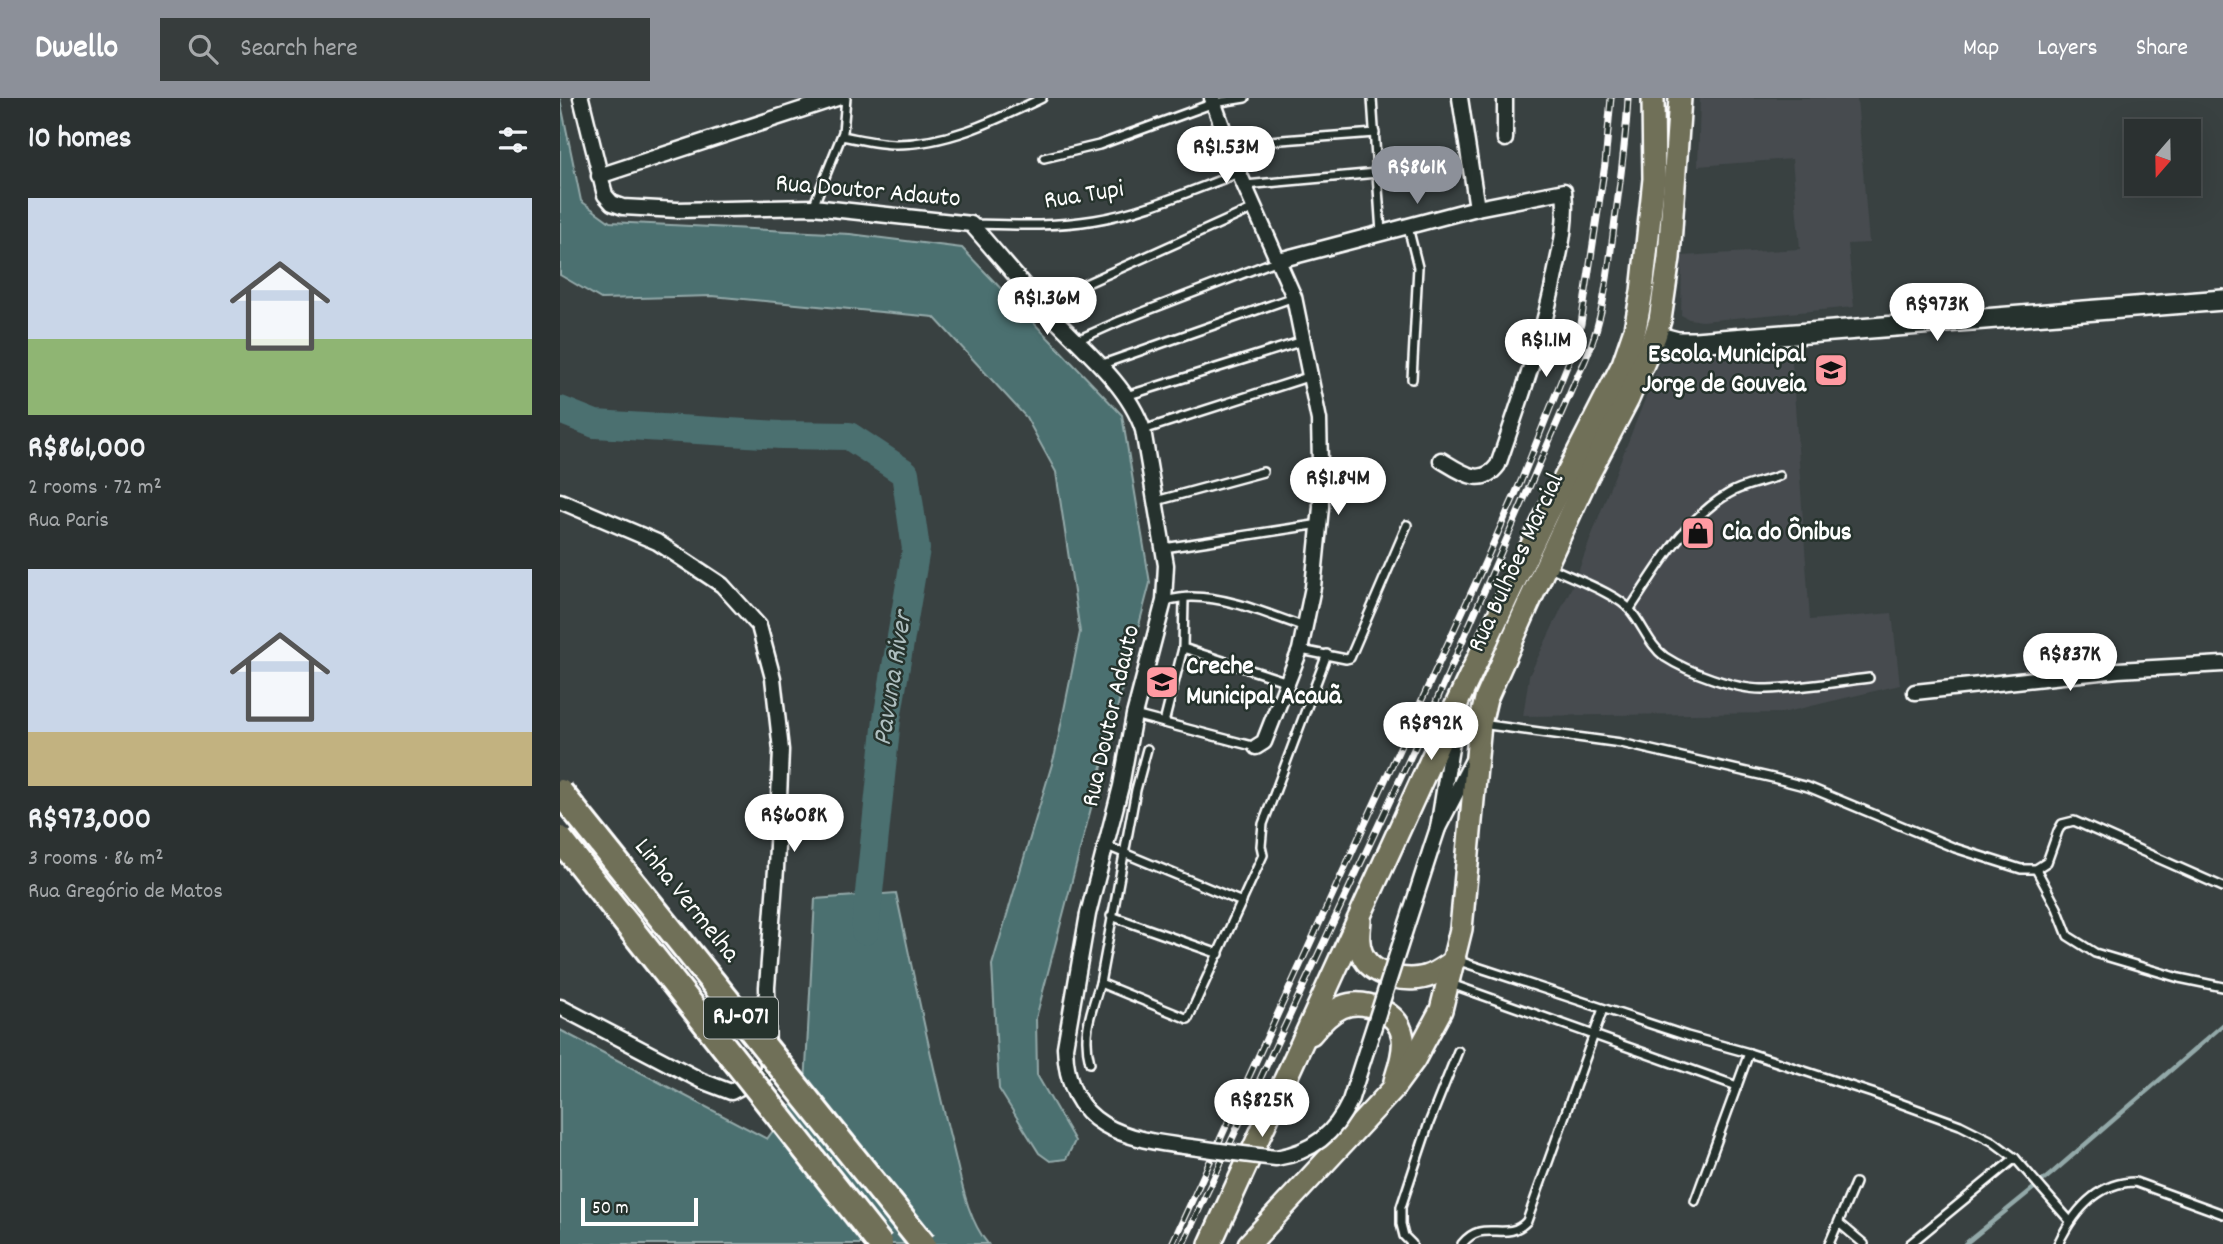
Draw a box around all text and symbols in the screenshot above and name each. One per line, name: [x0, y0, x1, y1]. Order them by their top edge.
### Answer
search box: [160, 18, 650, 81]
text: Dwello: [35, 26, 118, 73]
icon: search: [184, 30, 222, 68]
text: Search here: [240, 31, 358, 68]
text: Map: [1963, 32, 1999, 66]
text: Layers: [2037, 32, 2098, 66]
text: Share: [2136, 32, 2188, 66]
text: 10 homes: [28, 119, 131, 162]
north arrow: [2124, 119, 2202, 196]
map controls: [2124, 119, 2201, 196]
icon: filters: [494, 121, 532, 159]
pin: R$1.53M: [1161, 126, 1291, 186]
text: R$1.53M: [1193, 132, 1259, 165]
pin: R$861K: [1360, 146, 1474, 206]
text: R$861K: [1387, 152, 1447, 185]
street label: Rua Doutor Adauto: [774, 165, 962, 219]
street label: Rua Tupi: [1041, 171, 1127, 221]
icon: home: [217, 243, 343, 369]
pin: R$1.36M: [982, 278, 1112, 337]
text: R$1.36M: [1014, 283, 1080, 316]
pin: R$973K: [1880, 284, 1994, 343]
text: R$973K: [1905, 289, 1969, 322]
pin: R$1.1M: [1489, 320, 1603, 379]
text: R$1.1M: [1521, 325, 1571, 358]
place label: Escola Municipal Jorge de Gouveia: [1642, 337, 1807, 404]
school or university icon: Escola Municipal Jorge de Gouveia: [1812, 351, 1850, 389]
text: R$861,000: [28, 429, 146, 472]
pin: R$1.84M: [1273, 458, 1403, 517]
text: R$1.84M: [1306, 463, 1370, 496]
street label: Rua Bulhões Marcial: [1459, 467, 1575, 659]
text: 2 rooms · 72 m²: [28, 472, 162, 505]
text: Rua Paris: [28, 505, 109, 538]
shop icon: Cia do Ônibus: [1679, 514, 1717, 552]
place label: Cia do Ônibus: [1722, 515, 1852, 552]
water label: Pavuna River: [865, 606, 926, 749]
icon: home: [217, 614, 343, 740]
street label: Rua Doutor Adauto: [1073, 621, 1151, 811]
pin: R$837K: [2013, 634, 2127, 693]
text: R$837K: [2039, 639, 2101, 672]
place label: Creche Municipal Acauã: [1186, 649, 1343, 716]
school or university icon: Creche Municipal Acauã: [1143, 663, 1181, 701]
pin: R$892K: [1374, 702, 1488, 762]
text: R$892K: [1399, 708, 1463, 741]
pin: R$608K: [737, 794, 851, 854]
text: R$973,000: [28, 800, 151, 843]
text: R$608K: [761, 800, 827, 833]
street label: Linha Vermelha: [624, 831, 748, 972]
text: 3 rooms · 86 m²: [28, 843, 164, 876]
text: Rua Gregório de Matos: [28, 876, 223, 909]
road number: RJ-071: [704, 998, 778, 1038]
pin: R$825K: [1205, 1080, 1319, 1139]
text: R$825K: [1230, 1085, 1294, 1118]
scale bar: [581, 1195, 698, 1227]
text: 50 m: [592, 1196, 629, 1223]

